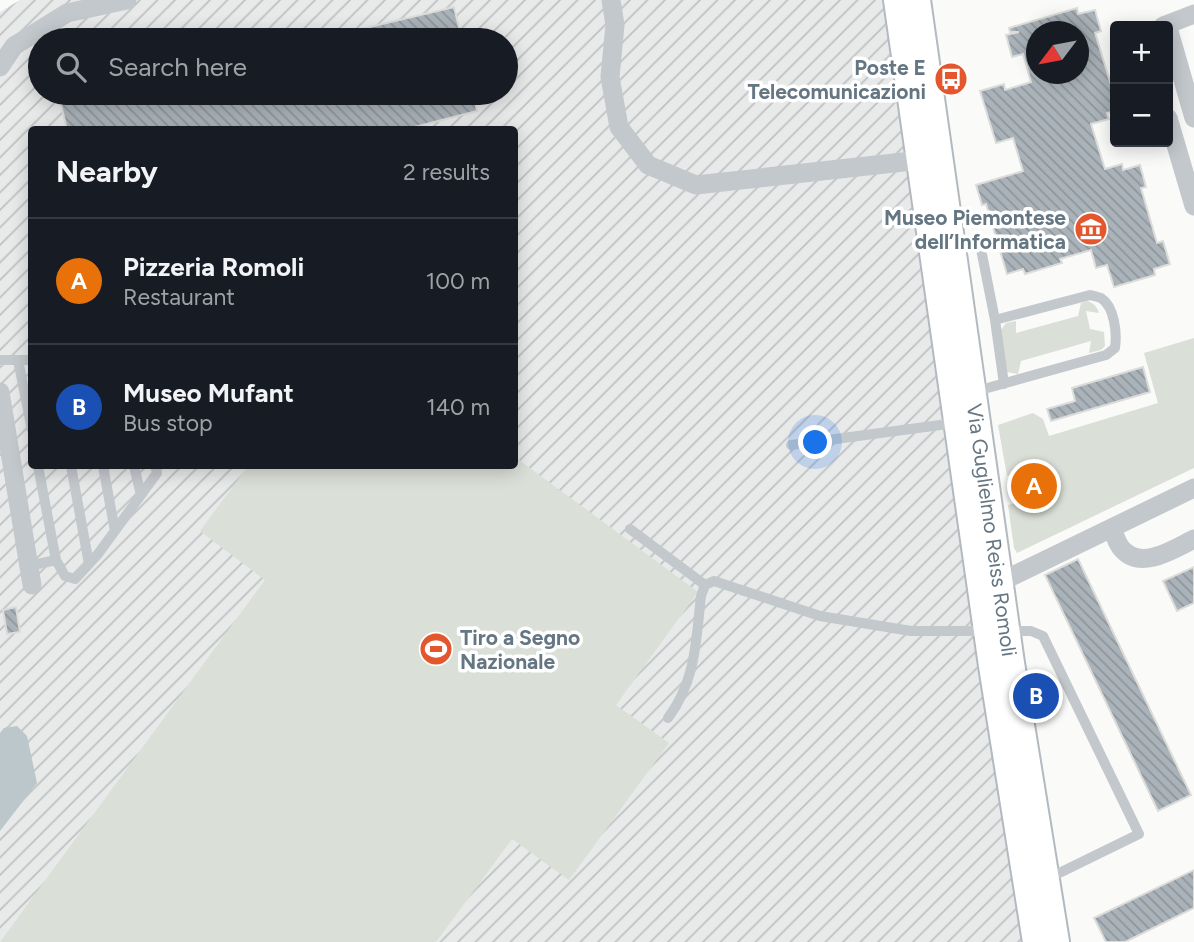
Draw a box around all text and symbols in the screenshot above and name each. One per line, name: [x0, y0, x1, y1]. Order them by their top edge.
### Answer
north arrow: [1026, 21, 1089, 84]
map controls: [1110, 21, 1173, 147]
button: +: [1110, 21, 1173, 84]
search box: [28, 28, 518, 105]
icon: search: [52, 48, 90, 86]
text: Search here: [108, 51, 247, 83]
place label: Poste E Telecomunicazioni: [748, 55, 926, 104]
bus stop icon: Poste E Telecomunicazioni: [932, 60, 970, 98]
button: −: [1110, 84, 1173, 147]
text: Nearby: [56, 153, 158, 190]
text: 2 results: [403, 158, 490, 186]
place label: Museo Piemontese dell’Informatica: [884, 205, 1066, 254]
museum icon: Museo Piemontese dell’Informatica: [1072, 210, 1110, 248]
text: Pizzeria Romoli: [123, 251, 304, 283]
text: A: [71, 267, 87, 295]
text: 100 m: [426, 267, 490, 295]
text: Restaurant: [123, 283, 235, 311]
text: Museo Mufant: [123, 377, 294, 409]
text: B: [72, 393, 86, 421]
text: 140 m: [426, 393, 490, 421]
street label: Via Guglielmo Reiss Romoli: [962, 402, 1022, 658]
text: Bus stop: [123, 409, 213, 437]
your location: [798, 425, 832, 459]
pin: A: [1011, 460, 1057, 512]
place label: Tiro a Segno Nazionale: [460, 625, 580, 674]
sports icon: Tiro a Segno Nazionale: [417, 630, 455, 668]
pin: B: [1013, 670, 1059, 722]

